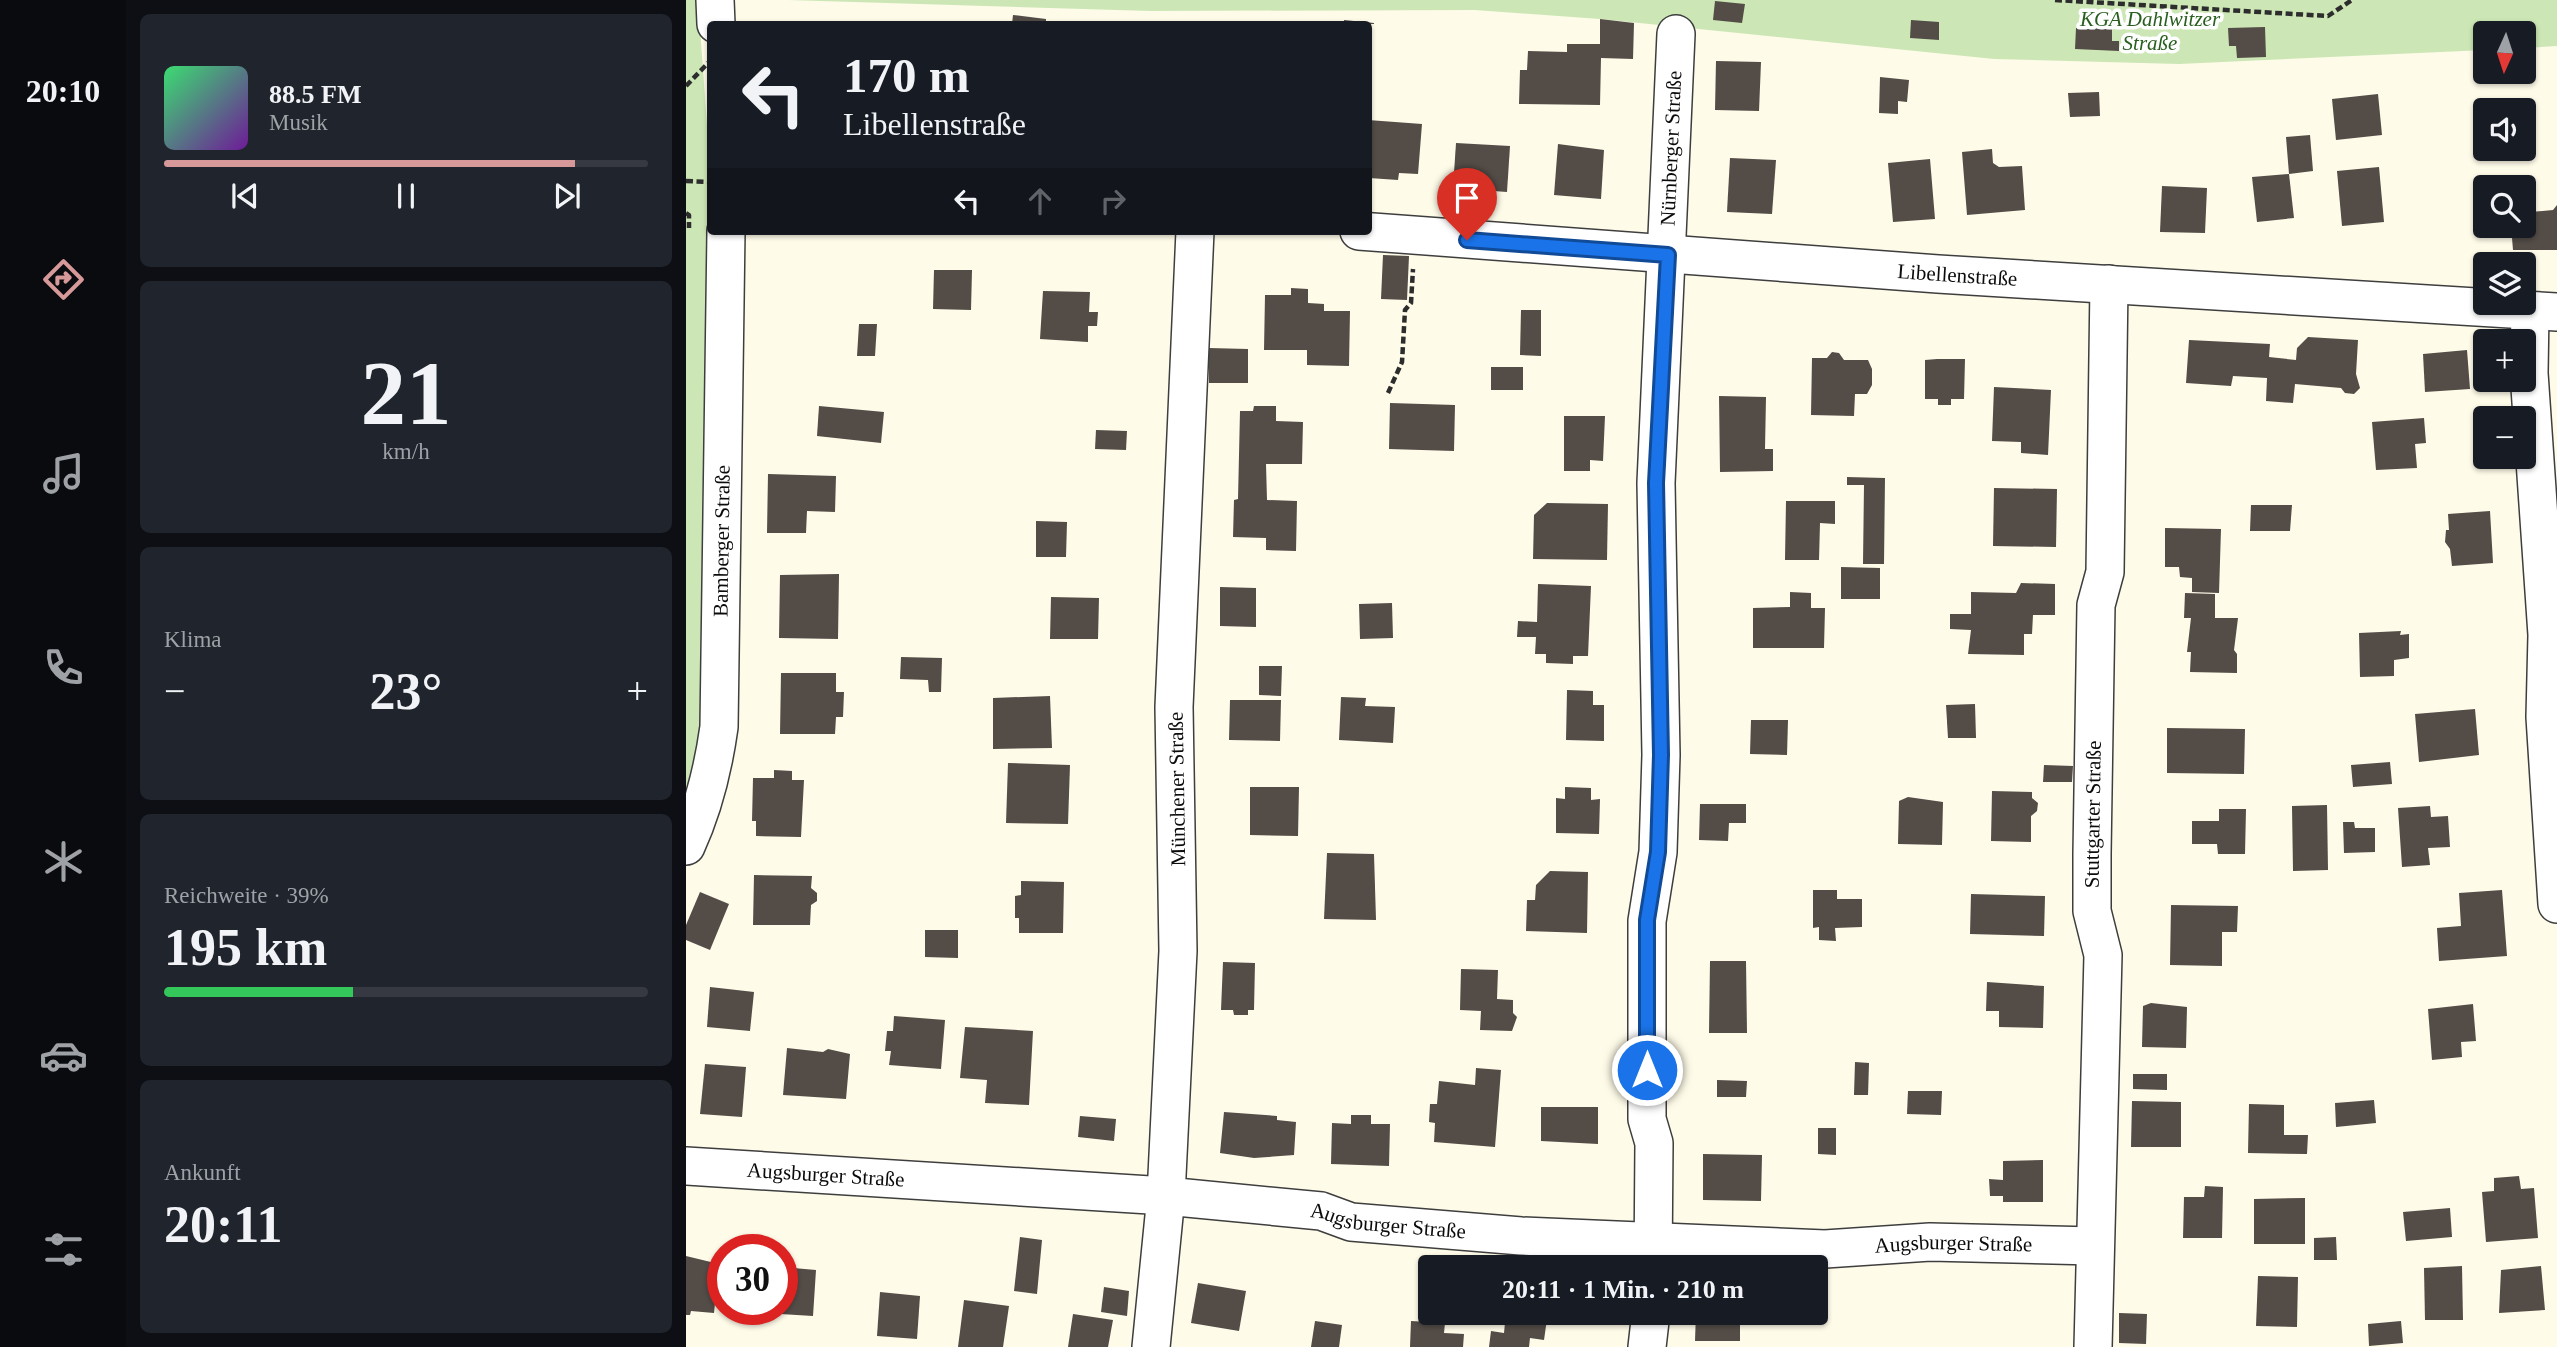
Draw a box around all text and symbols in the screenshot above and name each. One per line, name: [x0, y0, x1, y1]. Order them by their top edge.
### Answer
park label: KGA Dahlwitzer Straße: [2079, 7, 2221, 55]
north arrow: [2473, 21, 2536, 84]
map controls: [2473, 21, 2536, 469]
text: 170 m: [843, 48, 970, 103]
icon: left: [728, 49, 819, 140]
street label: Nürnberger Straße: [1655, 70, 1686, 226]
text: 20:10: [26, 73, 100, 109]
text: 88.5 FM: [269, 80, 361, 109]
button: sound: [2473, 98, 2536, 161]
text: Libellenstraße: [843, 106, 1026, 142]
text: Musik: [269, 110, 328, 135]
pin: [1437, 168, 1497, 240]
button: search: [2473, 175, 2536, 238]
icon: previous: [226, 177, 264, 215]
icon: pause: [387, 177, 425, 215]
icon: next: [548, 177, 586, 215]
icon: arrive: [1448, 179, 1486, 217]
icon: left: [948, 182, 986, 220]
icon: ahead: [1021, 182, 1059, 220]
icon: right: [1094, 182, 1132, 220]
button: layers: [2473, 252, 2536, 315]
icon: directions: [39, 255, 88, 304]
street label: Libellenstraße: [1897, 259, 2018, 291]
button: +: [2473, 329, 2536, 392]
text: 21: [361, 343, 452, 444]
button: −: [2473, 406, 2536, 469]
text: km/h: [382, 439, 430, 464]
icon: music: [39, 449, 88, 498]
street label: Bamberger Straße: [709, 465, 735, 617]
text: Klima: [164, 627, 222, 652]
icon: phone: [39, 643, 88, 692]
text: 23°: [370, 663, 442, 720]
text: −: [164, 670, 185, 712]
text: +: [627, 670, 648, 712]
street label: Münchener Straße: [1164, 712, 1190, 866]
street label: Stuttgarter Straße: [2080, 740, 2106, 888]
icon: climate: [39, 837, 88, 886]
text: Reichweite · 39%: [164, 883, 329, 908]
text: 195 km: [164, 919, 327, 976]
icon: car: [39, 1031, 88, 1080]
position arrow: [1610, 1033, 1684, 1107]
street label: Augsburger Straße: [746, 1158, 905, 1192]
text: Ankunft: [164, 1160, 241, 1185]
text: 20:11: [164, 1196, 282, 1253]
street label: Augsburger Straße: [1309, 1198, 1467, 1243]
icon: filters: [39, 1225, 88, 1274]
street label: Augsburger Straße: [1874, 1230, 2032, 1258]
speed limit sign: 30: [707, 1234, 798, 1325]
text: 20:11 · 1 Min. · 210 m: [1502, 1275, 1744, 1304]

